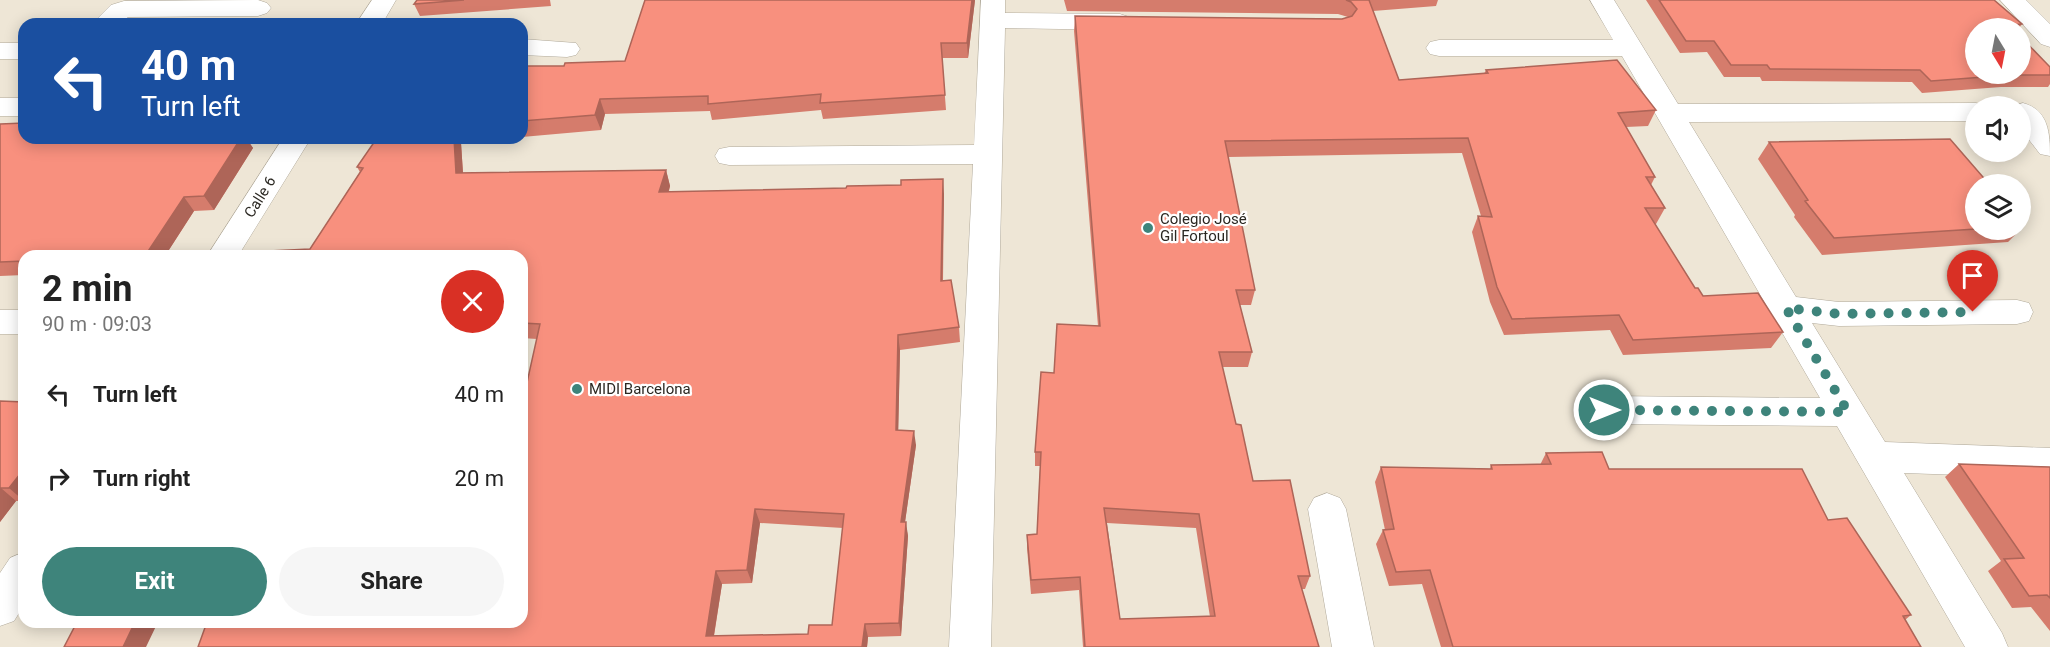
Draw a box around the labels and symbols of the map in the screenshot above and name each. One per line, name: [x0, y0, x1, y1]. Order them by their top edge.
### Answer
north arrow: [1965, 18, 2031, 84]
street label: Calle 6: [240, 173, 280, 221]
place label: Colegio José Gil Fortoul: [1160, 210, 1247, 245]
marker: Colegio José Gil Fortoul: [1141, 221, 1155, 235]
pin: [1947, 250, 1998, 312]
position arrow: [1572, 378, 1636, 442]
place label: MIDI Barcelona: [589, 380, 691, 398]
marker: MIDI Barcelona: [570, 382, 584, 396]

